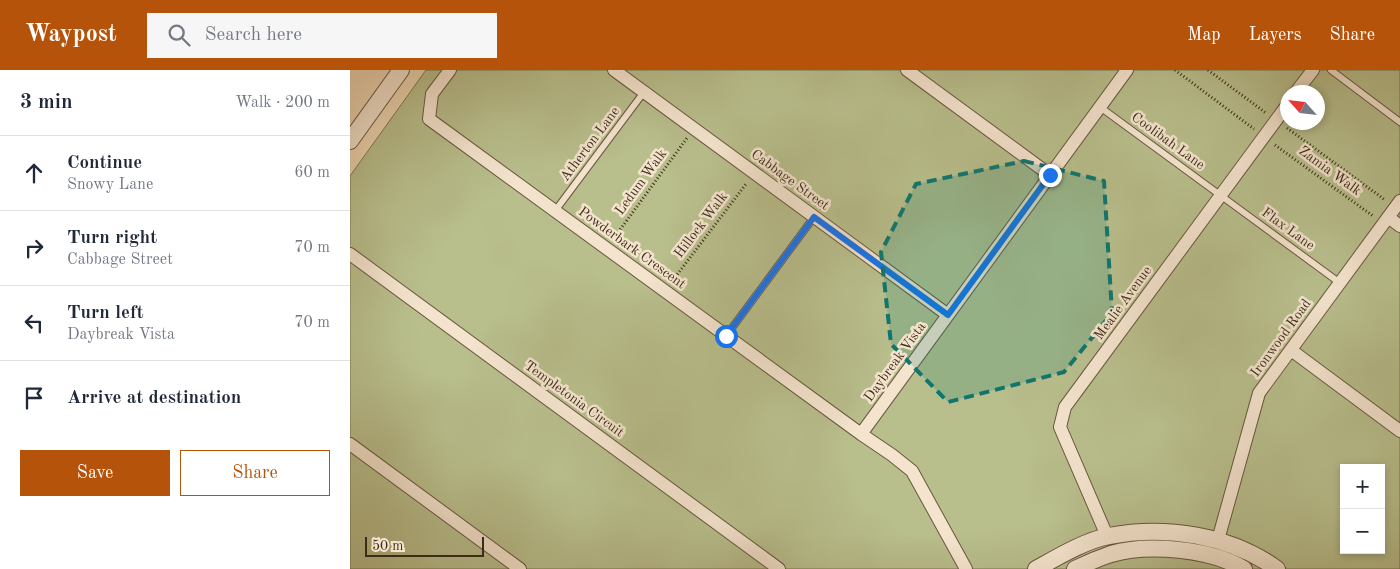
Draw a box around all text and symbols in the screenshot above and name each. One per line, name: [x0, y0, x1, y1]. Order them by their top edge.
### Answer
search box: [147, 13, 497, 58]
icon: search: [165, 21, 193, 49]
text: Waypost: [25, 23, 117, 47]
text: Search here: [205, 26, 302, 45]
text: Map: [1187, 26, 1221, 44]
text: Layers: [1249, 26, 1301, 44]
text: Share: [1329, 26, 1375, 44]
north arrow: [1280, 85, 1325, 130]
text: 3 min: [20, 92, 73, 113]
text: Walk · 200 m: [235, 95, 330, 111]
street label: Atherton Lane: [558, 104, 622, 184]
street label: Coolibah Lane: [1129, 110, 1207, 172]
street label: Zamia Walk: [1296, 144, 1364, 198]
street label: Ledum Walk: [613, 147, 669, 217]
street label: Cabbage Street: [748, 147, 832, 213]
text: Continue: [67, 154, 142, 173]
icon: ahead: [20, 159, 48, 187]
route end: [1039, 164, 1062, 187]
text: 60 m: [294, 165, 330, 181]
text: Snowy Lane: [67, 177, 153, 193]
street label: Hillock Walk: [672, 189, 730, 261]
street label: Powderbark Crescent: [576, 204, 688, 292]
street label: Flax Lane: [1259, 205, 1317, 253]
text: Turn right: [67, 229, 157, 248]
icon: right: [20, 234, 48, 262]
text: 70 m: [294, 240, 330, 256]
text: Cabbage Street: [67, 252, 173, 268]
street label: Mealie Avenue: [1092, 263, 1154, 343]
street label: Ironwood Road: [1248, 297, 1314, 379]
text: Turn left: [67, 304, 144, 323]
icon: left: [20, 309, 48, 337]
text: 70 m: [294, 315, 330, 331]
street label: Daybreak Vista: [862, 320, 928, 404]
route start: [715, 325, 738, 348]
text: Daybreak Vista: [67, 327, 175, 343]
street label: Templetonia Circuit: [522, 358, 626, 440]
icon: arrive: [20, 384, 48, 412]
text: Arrive at destination: [67, 389, 241, 408]
button: Save: [20, 450, 170, 496]
button: Share: [180, 450, 330, 496]
map controls: [1340, 464, 1385, 554]
button: +: [1340, 464, 1385, 509]
button: −: [1340, 509, 1385, 554]
scale bar: [365, 534, 484, 557]
text: 50 m: [372, 539, 403, 553]

